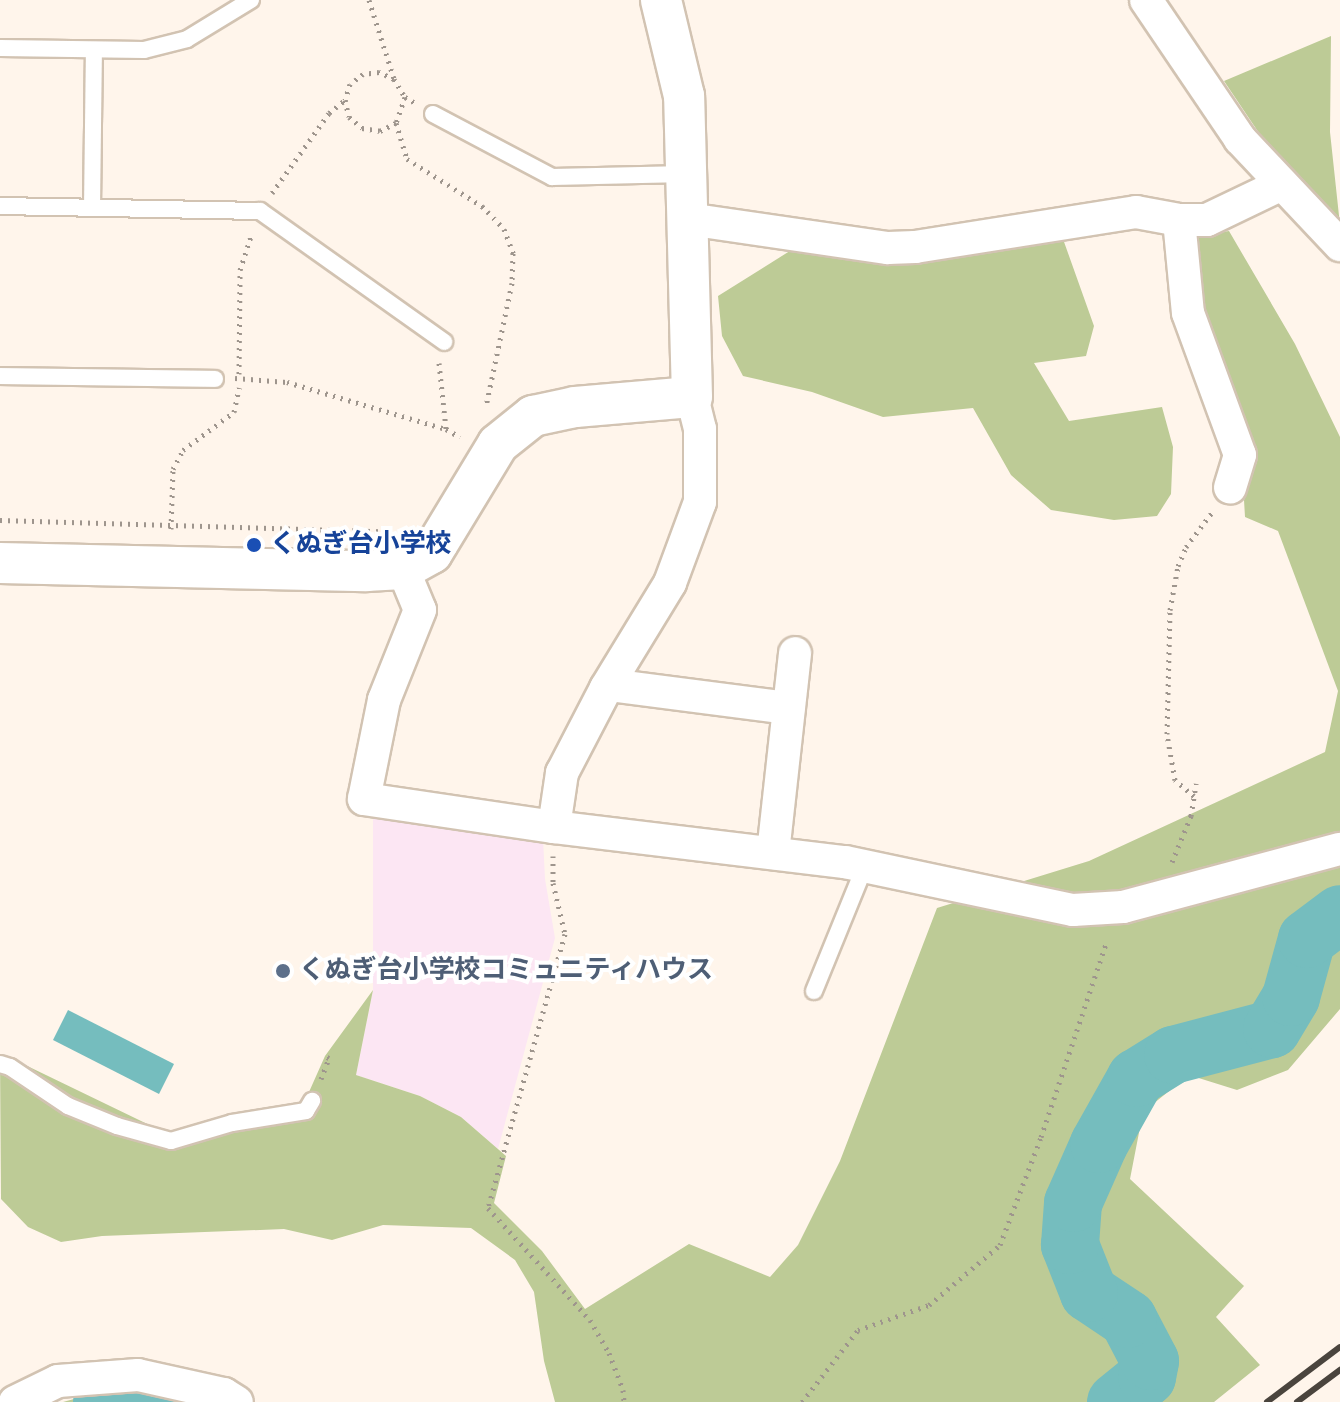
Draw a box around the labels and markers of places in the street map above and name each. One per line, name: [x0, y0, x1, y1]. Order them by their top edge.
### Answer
place label: くぬぎ台小学校: [270, 529, 452, 561]
marker: くぬぎ台小学校: [245, 536, 263, 554]
place label: くぬぎ台小学校コミュニティハウス: [299, 955, 715, 987]
marker: くぬぎ台小学校コミュニティハウス: [274, 962, 292, 980]

